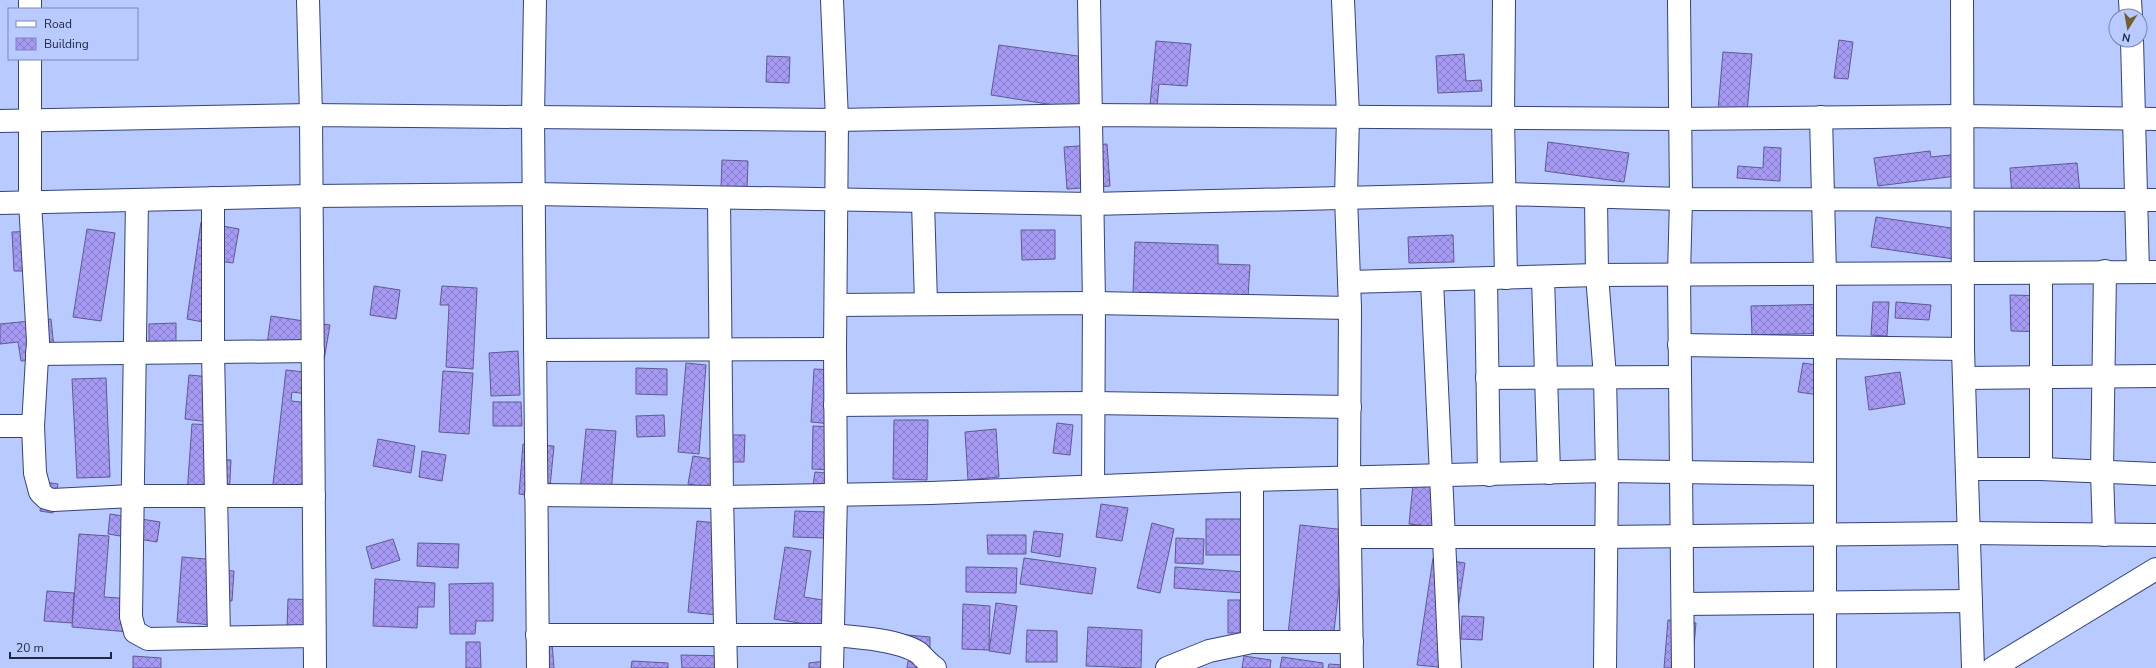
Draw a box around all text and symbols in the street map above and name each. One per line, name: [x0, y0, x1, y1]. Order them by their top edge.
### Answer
legend: [8, 8, 138, 60]
north arrow: [2108, 8, 2148, 48]
text: Road: [44, 16, 72, 32]
text: N: [2121, 29, 2132, 45]
text: Building: [44, 36, 89, 52]
scale bar: [10, 634, 111, 660]
text: 20 m: [16, 640, 44, 656]

